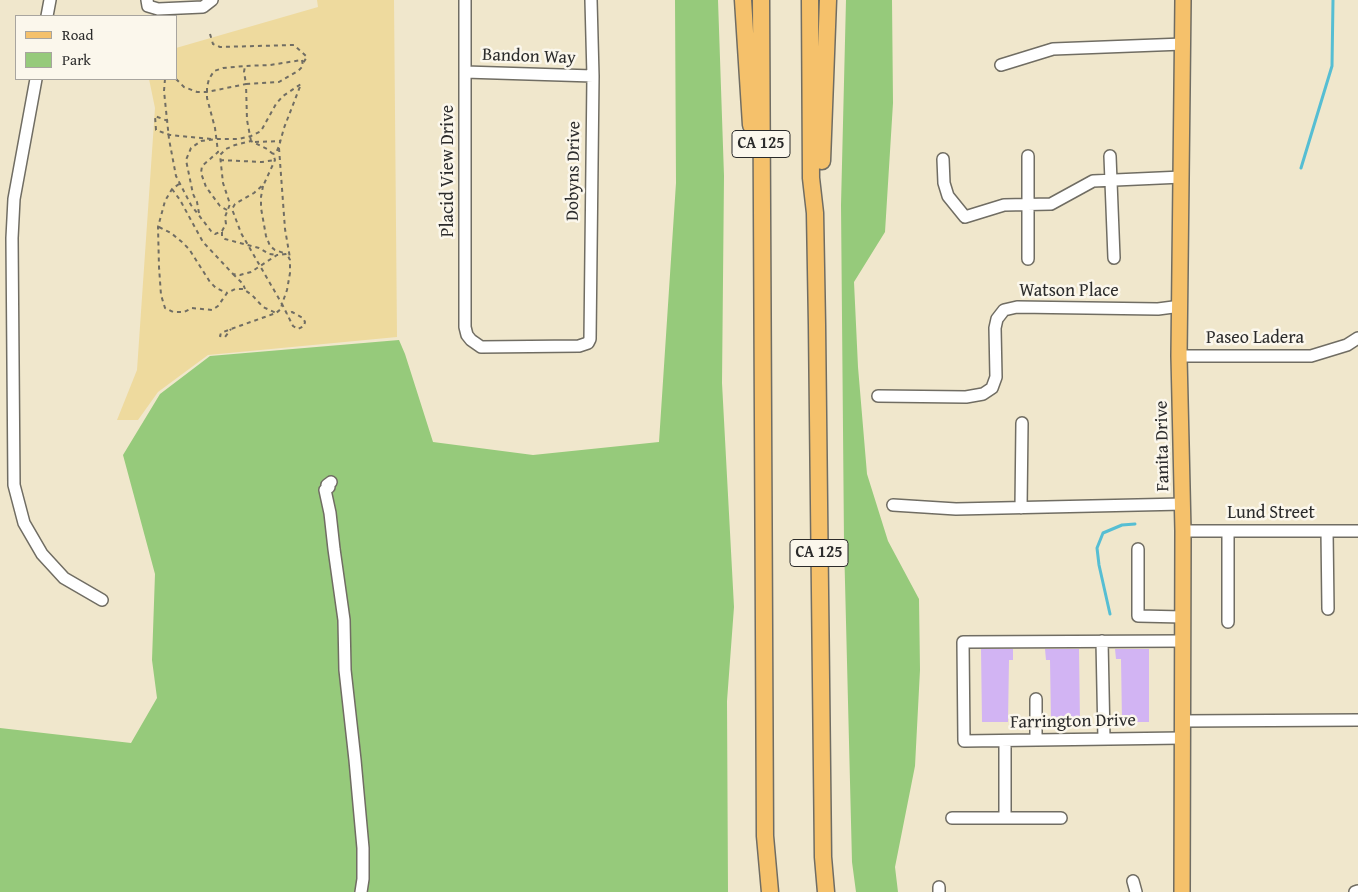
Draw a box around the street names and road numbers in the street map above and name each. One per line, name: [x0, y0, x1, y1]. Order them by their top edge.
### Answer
street label: Bandon Way: [482, 45, 576, 69]
street label: Placid View Drive: [437, 105, 459, 237]
street label: Dobyns Drive: [562, 121, 586, 221]
road number: CA 125: [732, 130, 790, 158]
street label: Watson Place: [1019, 280, 1119, 302]
street label: Paseo Ladera: [1206, 327, 1304, 349]
street label: Fanita Drive: [1151, 400, 1175, 492]
street label: Lund Street: [1227, 502, 1315, 524]
road number: CA 125: [790, 540, 848, 566]
street label: Farrington Drive: [1010, 710, 1136, 734]

